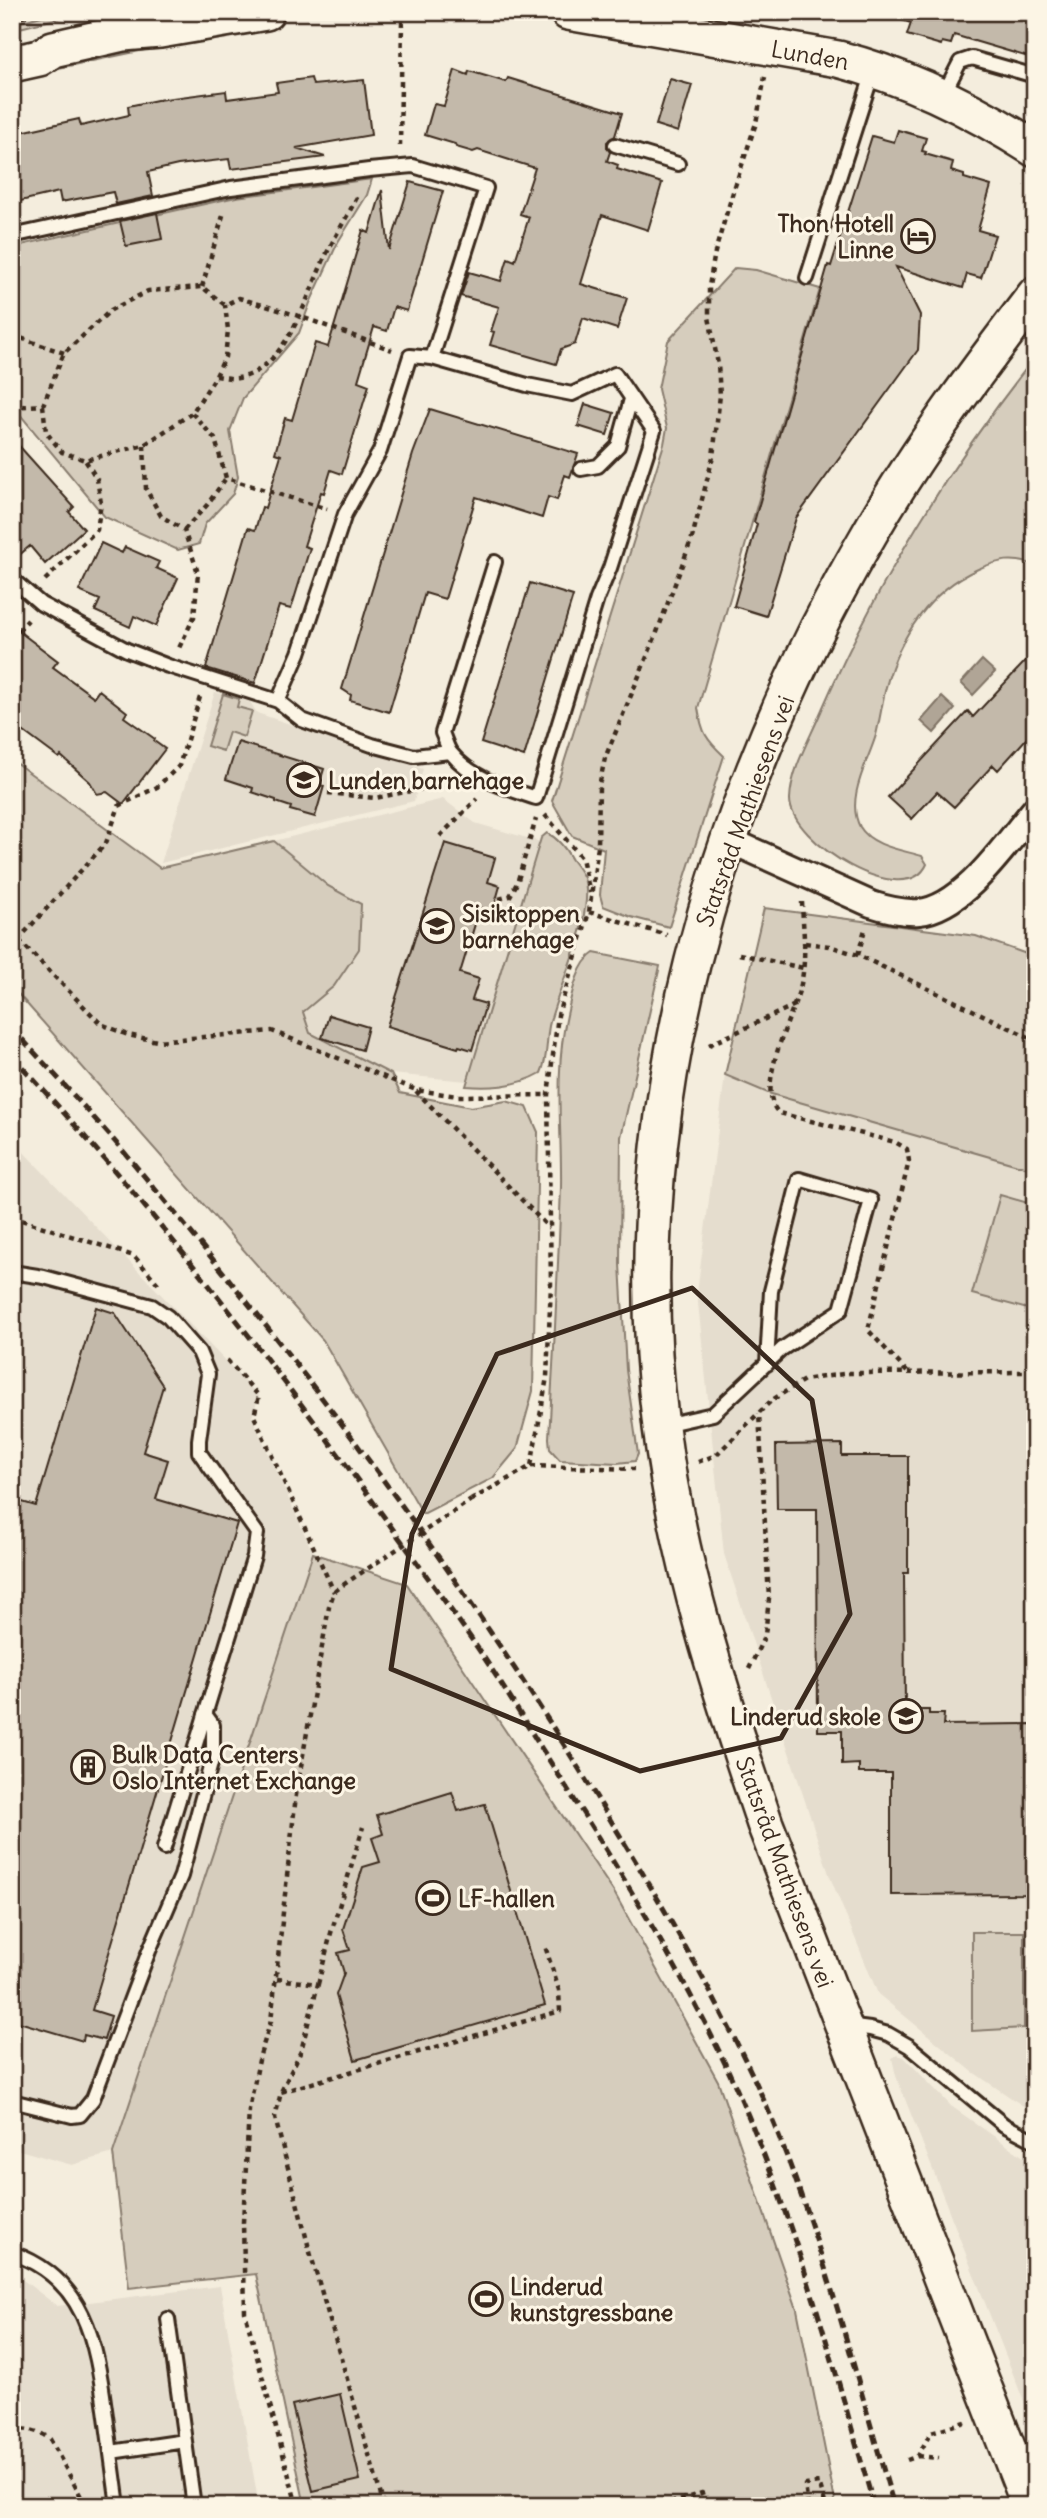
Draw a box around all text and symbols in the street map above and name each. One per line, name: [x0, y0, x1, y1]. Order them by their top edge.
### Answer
street label: Lunden: [769, 34, 851, 76]
place label: Thon Hotell Linne: [778, 209, 894, 264]
hotel icon: Thon Hotell Linne: [899, 217, 937, 255]
street label: Statsråd Mathiesens vei: [690, 692, 800, 930]
school or university icon: Lunden barnehage: [285, 761, 323, 799]
place label: Lunden barnehage: [328, 766, 524, 795]
place label: Sisiktoppen barnehage: [462, 899, 580, 954]
school or university icon: Sisiktoppen barnehage: [418, 907, 456, 945]
school or university icon: Linderud skole: [887, 1697, 925, 1735]
place label: Linderud skole: [730, 1702, 881, 1731]
place label: Bulk Data Centers Oslo Internet Exchange: [112, 1740, 356, 1795]
building icon: Bulk Data Centers Oslo Internet Exchange: [69, 1748, 107, 1786]
street label: Statsråd Mathiesens vei: [730, 1753, 840, 1991]
sports icon: LF-hallen: [414, 1879, 452, 1917]
place label: LF-hallen: [458, 1884, 555, 1913]
place label: Linderud kunstgressbane: [510, 2272, 673, 2327]
sports icon: Linderud kunstgressbane: [467, 2280, 505, 2318]

